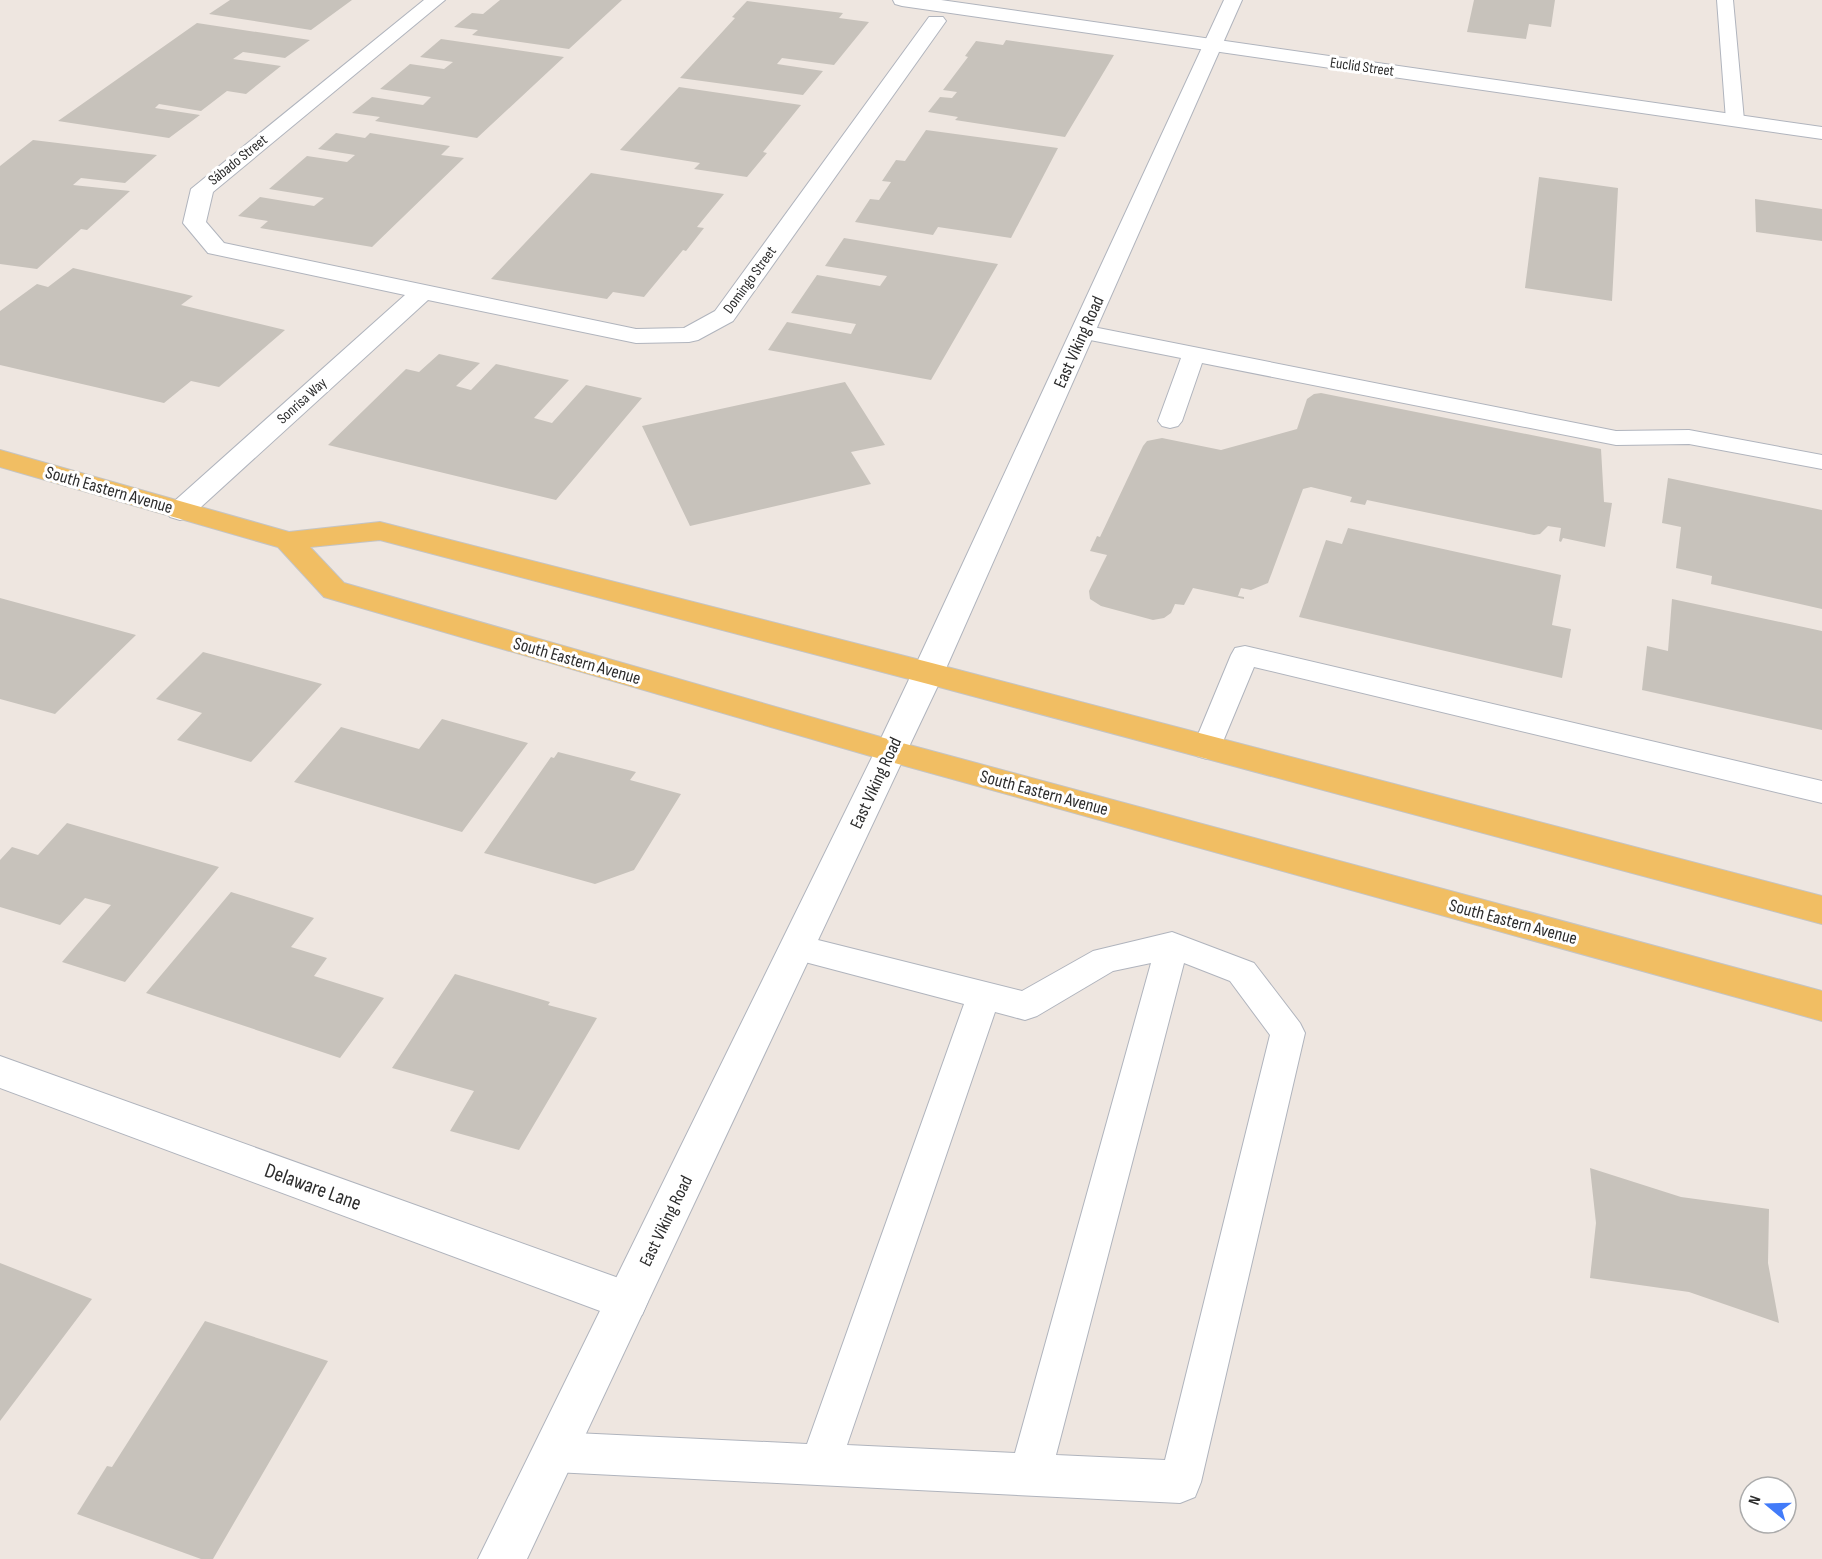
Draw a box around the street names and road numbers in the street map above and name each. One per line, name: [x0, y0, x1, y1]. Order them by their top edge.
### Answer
street label: Euclid Street: [1329, 53, 1396, 81]
street label: Sábado Street: [205, 130, 272, 190]
street label: Domingo Street: [719, 242, 781, 317]
street label: East Viking Road: [1049, 293, 1109, 391]
street label: Sonrisa Way: [273, 374, 331, 428]
street label: South Eastern Avenue: [43, 462, 175, 518]
street label: South Eastern Avenue: [511, 633, 643, 689]
street label: East Viking Road: [846, 734, 906, 832]
street label: South Eastern Avenue: [978, 766, 1110, 820]
street label: South Eastern Avenue: [1447, 895, 1579, 949]
street label: Delaware Lane: [261, 1158, 365, 1216]
street label: East Viking Road: [635, 1172, 697, 1270]

